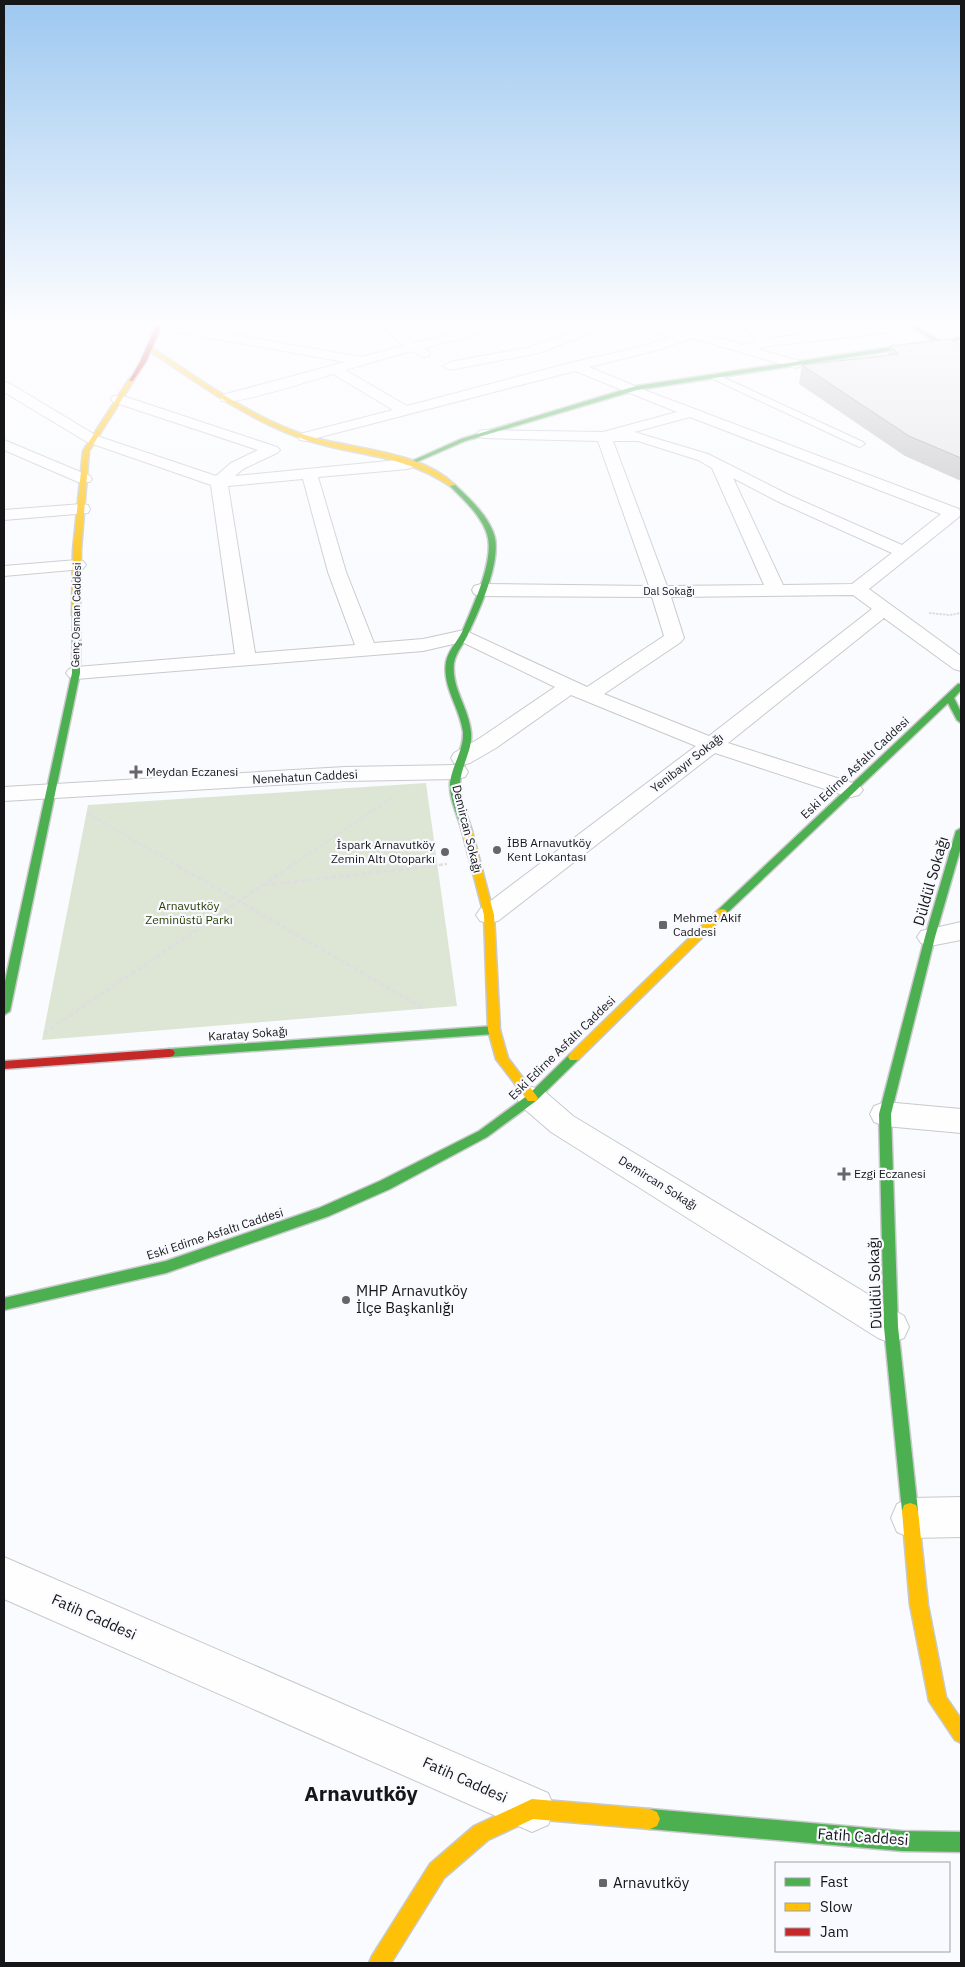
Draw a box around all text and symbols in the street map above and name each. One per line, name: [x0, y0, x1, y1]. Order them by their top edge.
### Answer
street label: Genç Osman Caddesi: [68, 562, 84, 668]
street label: Dal Sokağı: [643, 584, 695, 598]
street label: Eski Edirne Asfaltı Caddesi: [797, 713, 912, 822]
street label: Yenibayır Sokağı: [647, 730, 726, 796]
place label: Meydan Eczanesi: [146, 764, 238, 779]
marker: Meydan Eczanesi: [130, 766, 142, 778]
street label: Nenehatun Caddesi: [252, 766, 358, 787]
street label: Demircan Sokağı: [449, 783, 486, 875]
street label: Düldül Sokağı: [909, 834, 952, 928]
place label: İBB Arnavutköy Kent Lokantası: [507, 835, 591, 864]
place label: İspark Arnavutköy Zemin Altı Otoparkı: [331, 837, 435, 866]
marker: İBB Arnavutköy Kent Lokantası: [491, 844, 503, 856]
marker: İspark Arnavutköy Zemin Altı Otoparkı: [439, 846, 451, 858]
park label: Arnavutköy Zeminüstü Parkı: [145, 898, 233, 927]
place label: Mehmet Akif Caddesi: [673, 910, 741, 939]
marker: Mehmet Akif Caddesi: [657, 919, 669, 931]
street label: Eski Edirne Asfaltı Caddesi: [505, 993, 618, 1103]
street label: Karatay Sokağı: [208, 1023, 288, 1044]
street label: Demircan Sokağı: [616, 1152, 701, 1213]
place label: Ezgi Eczanesi: [854, 1166, 926, 1181]
marker: Ezgi Eczanesi: [838, 1168, 850, 1180]
street label: Eski Edirne Asfaltı Caddesi: [145, 1204, 285, 1263]
street label: Düldül Sokağı: [863, 1237, 886, 1329]
place label: MHP Arnavutköy İlçe Başkanlığı: [356, 1281, 468, 1317]
marker: MHP Arnavutköy İlçe Başkanlığı: [340, 1294, 352, 1306]
street label: Fatih Caddesi: [49, 1589, 140, 1644]
street label: Fatih Caddesi: [420, 1752, 511, 1807]
district label: Arnavutköy: [304, 1779, 418, 1807]
street label: Fatih Caddesi: [817, 1824, 909, 1849]
legend: [775, 1862, 950, 1952]
text: Fast: [820, 1872, 848, 1891]
place label: Arnavutköy: [613, 1873, 690, 1892]
marker: Arnavutköy: [597, 1877, 609, 1889]
text: Slow: [820, 1897, 853, 1916]
text: Jam: [820, 1922, 849, 1941]

